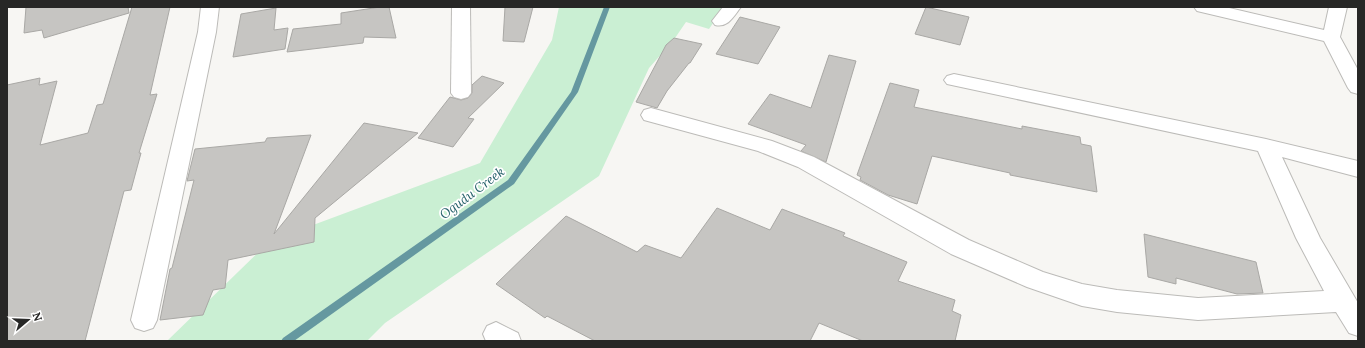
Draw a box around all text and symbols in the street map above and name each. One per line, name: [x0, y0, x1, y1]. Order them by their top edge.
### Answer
water label: Ogudu Creek: [436, 163, 508, 223]
north arrow: [8, 300, 48, 340]
text: N: [29, 310, 46, 324]

